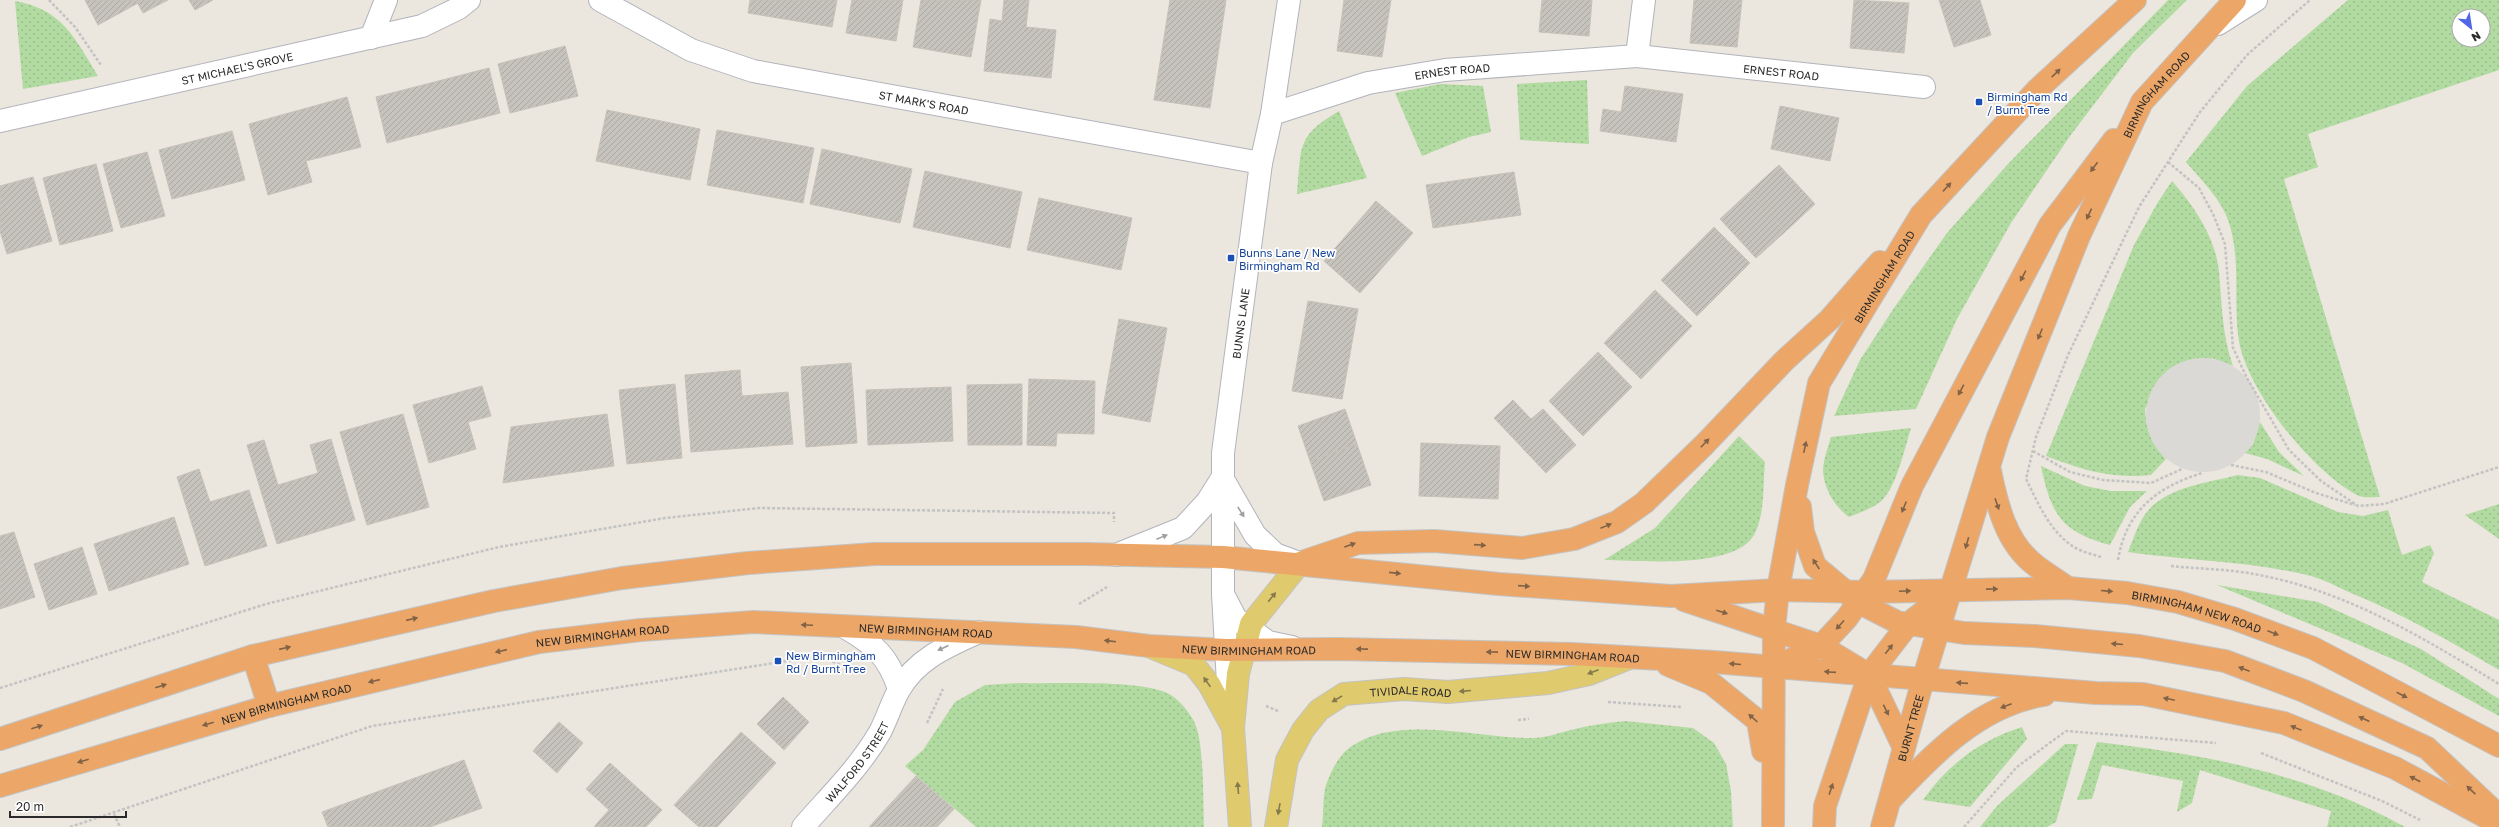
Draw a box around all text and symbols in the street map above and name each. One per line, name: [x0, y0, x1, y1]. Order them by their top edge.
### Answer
north arrow: [2451, 8, 2491, 48]
text: N: [2469, 29, 2483, 45]
street label: BIRMINGHAM ROAD: [2120, 48, 2192, 140]
street label: ST MICHAEL'S GROVE: [180, 49, 294, 86]
street label: ERNEST ROAD: [1413, 60, 1491, 82]
street label: ERNEST ROAD: [1743, 61, 1820, 82]
one-way arrow: [2051, 68, 2062, 77]
street label: ST MARK'S ROAD: [878, 87, 970, 117]
place label: Birmingham Rd / Burnt Tree: [1987, 90, 2067, 116]
marker: Birmingham Rd / Burnt Tree: [1974, 97, 1984, 107]
one-way arrow: [2089, 162, 2098, 173]
one-way arrow: [1943, 182, 1952, 192]
one-way arrow: [2086, 208, 2092, 219]
street label: BIRMINGHAM ROAD: [1851, 228, 1917, 325]
place label: Bunns Lane / New Birmingham Rd: [1239, 246, 1335, 272]
marker: Bunns Lane / New Birmingham Rd: [1226, 253, 1236, 263]
one-way arrow: [2019, 270, 2026, 282]
street label: BUNNS LANE: [1229, 287, 1251, 359]
one-way arrow: [2036, 328, 2042, 340]
one-way arrow: [1958, 385, 1965, 396]
one-way arrow: [1700, 438, 1710, 448]
one-way arrow: [1802, 441, 1808, 453]
one-way arrow: [1995, 498, 2001, 510]
one-way arrow: [1900, 501, 1906, 513]
one-way arrow: [1237, 507, 1245, 517]
one-way arrow: [1601, 523, 1613, 529]
one-way arrow: [1156, 533, 1168, 539]
one-way arrow: [1963, 537, 1969, 549]
one-way arrow: [1474, 541, 1486, 548]
one-way arrow: [1345, 542, 1357, 548]
one-way arrow: [1812, 558, 1819, 570]
one-way arrow: [1389, 570, 1401, 576]
one-way arrow: [1518, 582, 1530, 589]
one-way arrow: [1986, 586, 1999, 592]
one-way arrow: [1899, 587, 1911, 594]
street label: BIRMINGHAM NEW ROAD: [2131, 587, 2264, 635]
one-way arrow: [2101, 588, 2113, 594]
one-way arrow: [1267, 592, 1276, 603]
one-way arrow: [1716, 609, 1728, 615]
one-way arrow: [405, 616, 418, 622]
street label: NEW BIRMINGHAM ROAD: [858, 620, 993, 640]
one-way arrow: [1836, 620, 1845, 630]
street label: NEW BIRMINGHAM ROAD: [535, 621, 670, 649]
one-way arrow: [801, 622, 813, 629]
one-way arrow: [2267, 630, 2279, 636]
one-way arrow: [1104, 638, 1116, 644]
street label: NEW BIRMINGHAM ROAD: [1181, 641, 1316, 657]
one-way arrow: [2111, 641, 2123, 648]
one-way arrow: [1885, 644, 1893, 655]
one-way arrow: [279, 645, 291, 651]
one-way arrow: [938, 645, 949, 651]
one-way arrow: [1356, 646, 1368, 653]
street label: NEW BIRMINGHAM ROAD: [1506, 646, 1641, 664]
one-way arrow: [494, 648, 506, 654]
place label: New Birmingham Rd / Burnt Tree: [786, 649, 876, 675]
one-way arrow: [1485, 649, 1498, 655]
marker: New Birmingham Rd / Burnt Tree: [773, 656, 783, 666]
one-way arrow: [1729, 661, 1741, 668]
one-way arrow: [2237, 665, 2249, 671]
one-way arrow: [1824, 668, 1836, 675]
one-way arrow: [1587, 670, 1599, 676]
one-way arrow: [1203, 677, 1211, 687]
one-way arrow: [368, 678, 380, 684]
street label: NEW BIRMINGHAM ROAD: [219, 680, 353, 726]
one-way arrow: [1956, 680, 1968, 687]
street label: TIVIDALE ROAD: [1369, 682, 1452, 699]
one-way arrow: [155, 683, 167, 689]
one-way arrow: [1459, 688, 1471, 694]
one-way arrow: [2396, 692, 2408, 698]
street label: BURNT TREE: [1894, 693, 1925, 763]
one-way arrow: [1332, 695, 1342, 703]
one-way arrow: [2163, 696, 2175, 702]
one-way arrow: [1883, 704, 1889, 716]
one-way arrow: [1999, 704, 2011, 710]
one-way arrow: [1748, 713, 1758, 722]
one-way arrow: [2358, 716, 2369, 722]
street label: WALFORD STREET: [822, 719, 891, 804]
one-way arrow: [201, 721, 213, 727]
one-way arrow: [31, 723, 43, 729]
one-way arrow: [2289, 724, 2301, 730]
one-way arrow: [77, 758, 89, 764]
one-way arrow: [2410, 776, 2421, 782]
one-way arrow: [1235, 782, 1242, 794]
one-way arrow: [1828, 783, 1834, 795]
one-way arrow: [2466, 785, 2476, 794]
scale bar: [10, 793, 126, 819]
text: 20 m: [16, 799, 44, 814]
one-way arrow: [1276, 803, 1282, 815]

